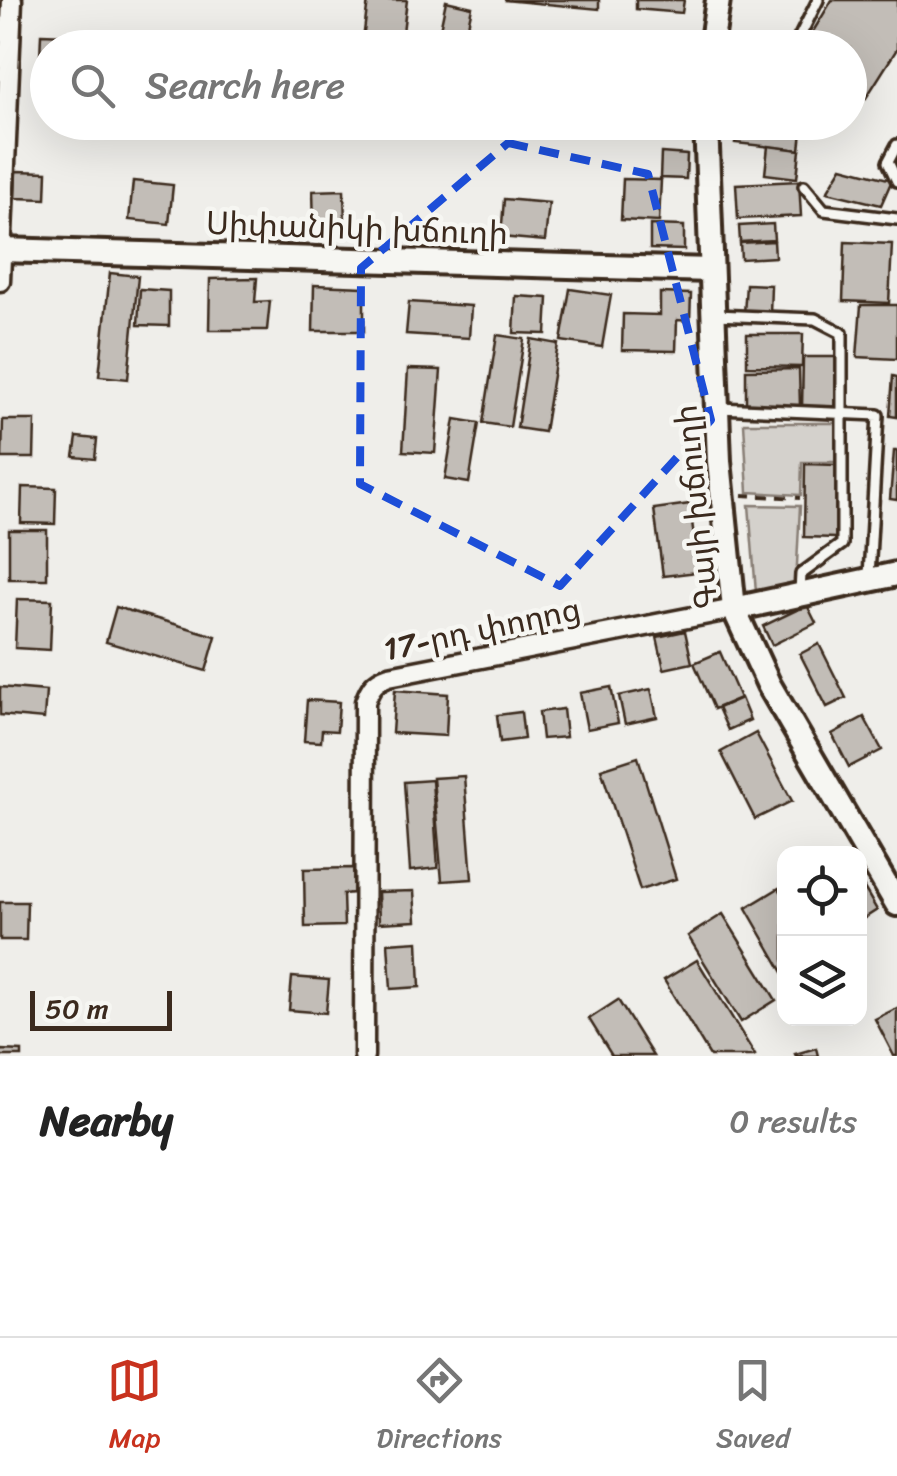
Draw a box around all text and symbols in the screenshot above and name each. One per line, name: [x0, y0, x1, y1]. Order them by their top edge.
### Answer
search box: [30, 30, 867, 140]
text: Search here: [145, 52, 345, 119]
icon: search: [65, 58, 120, 113]
street label: Սիփանիկի խճուղի: [205, 195, 509, 262]
street label: Գայի խճուղի: [657, 402, 736, 612]
street label: 17-րդ փողոց: [378, 581, 586, 678]
map controls: [777, 846, 867, 1026]
button: locate: [777, 846, 867, 936]
button: layers: [777, 936, 867, 1026]
text: 50 m: [45, 984, 109, 1033]
scale bar: [30, 986, 172, 1030]
text: Nearby: [40, 1084, 173, 1158]
text: 0 results: [729, 1093, 857, 1150]
tab: Map: [107, 1353, 162, 1462]
tab: Directions: [376, 1353, 502, 1462]
tab: Saved: [716, 1353, 790, 1462]

